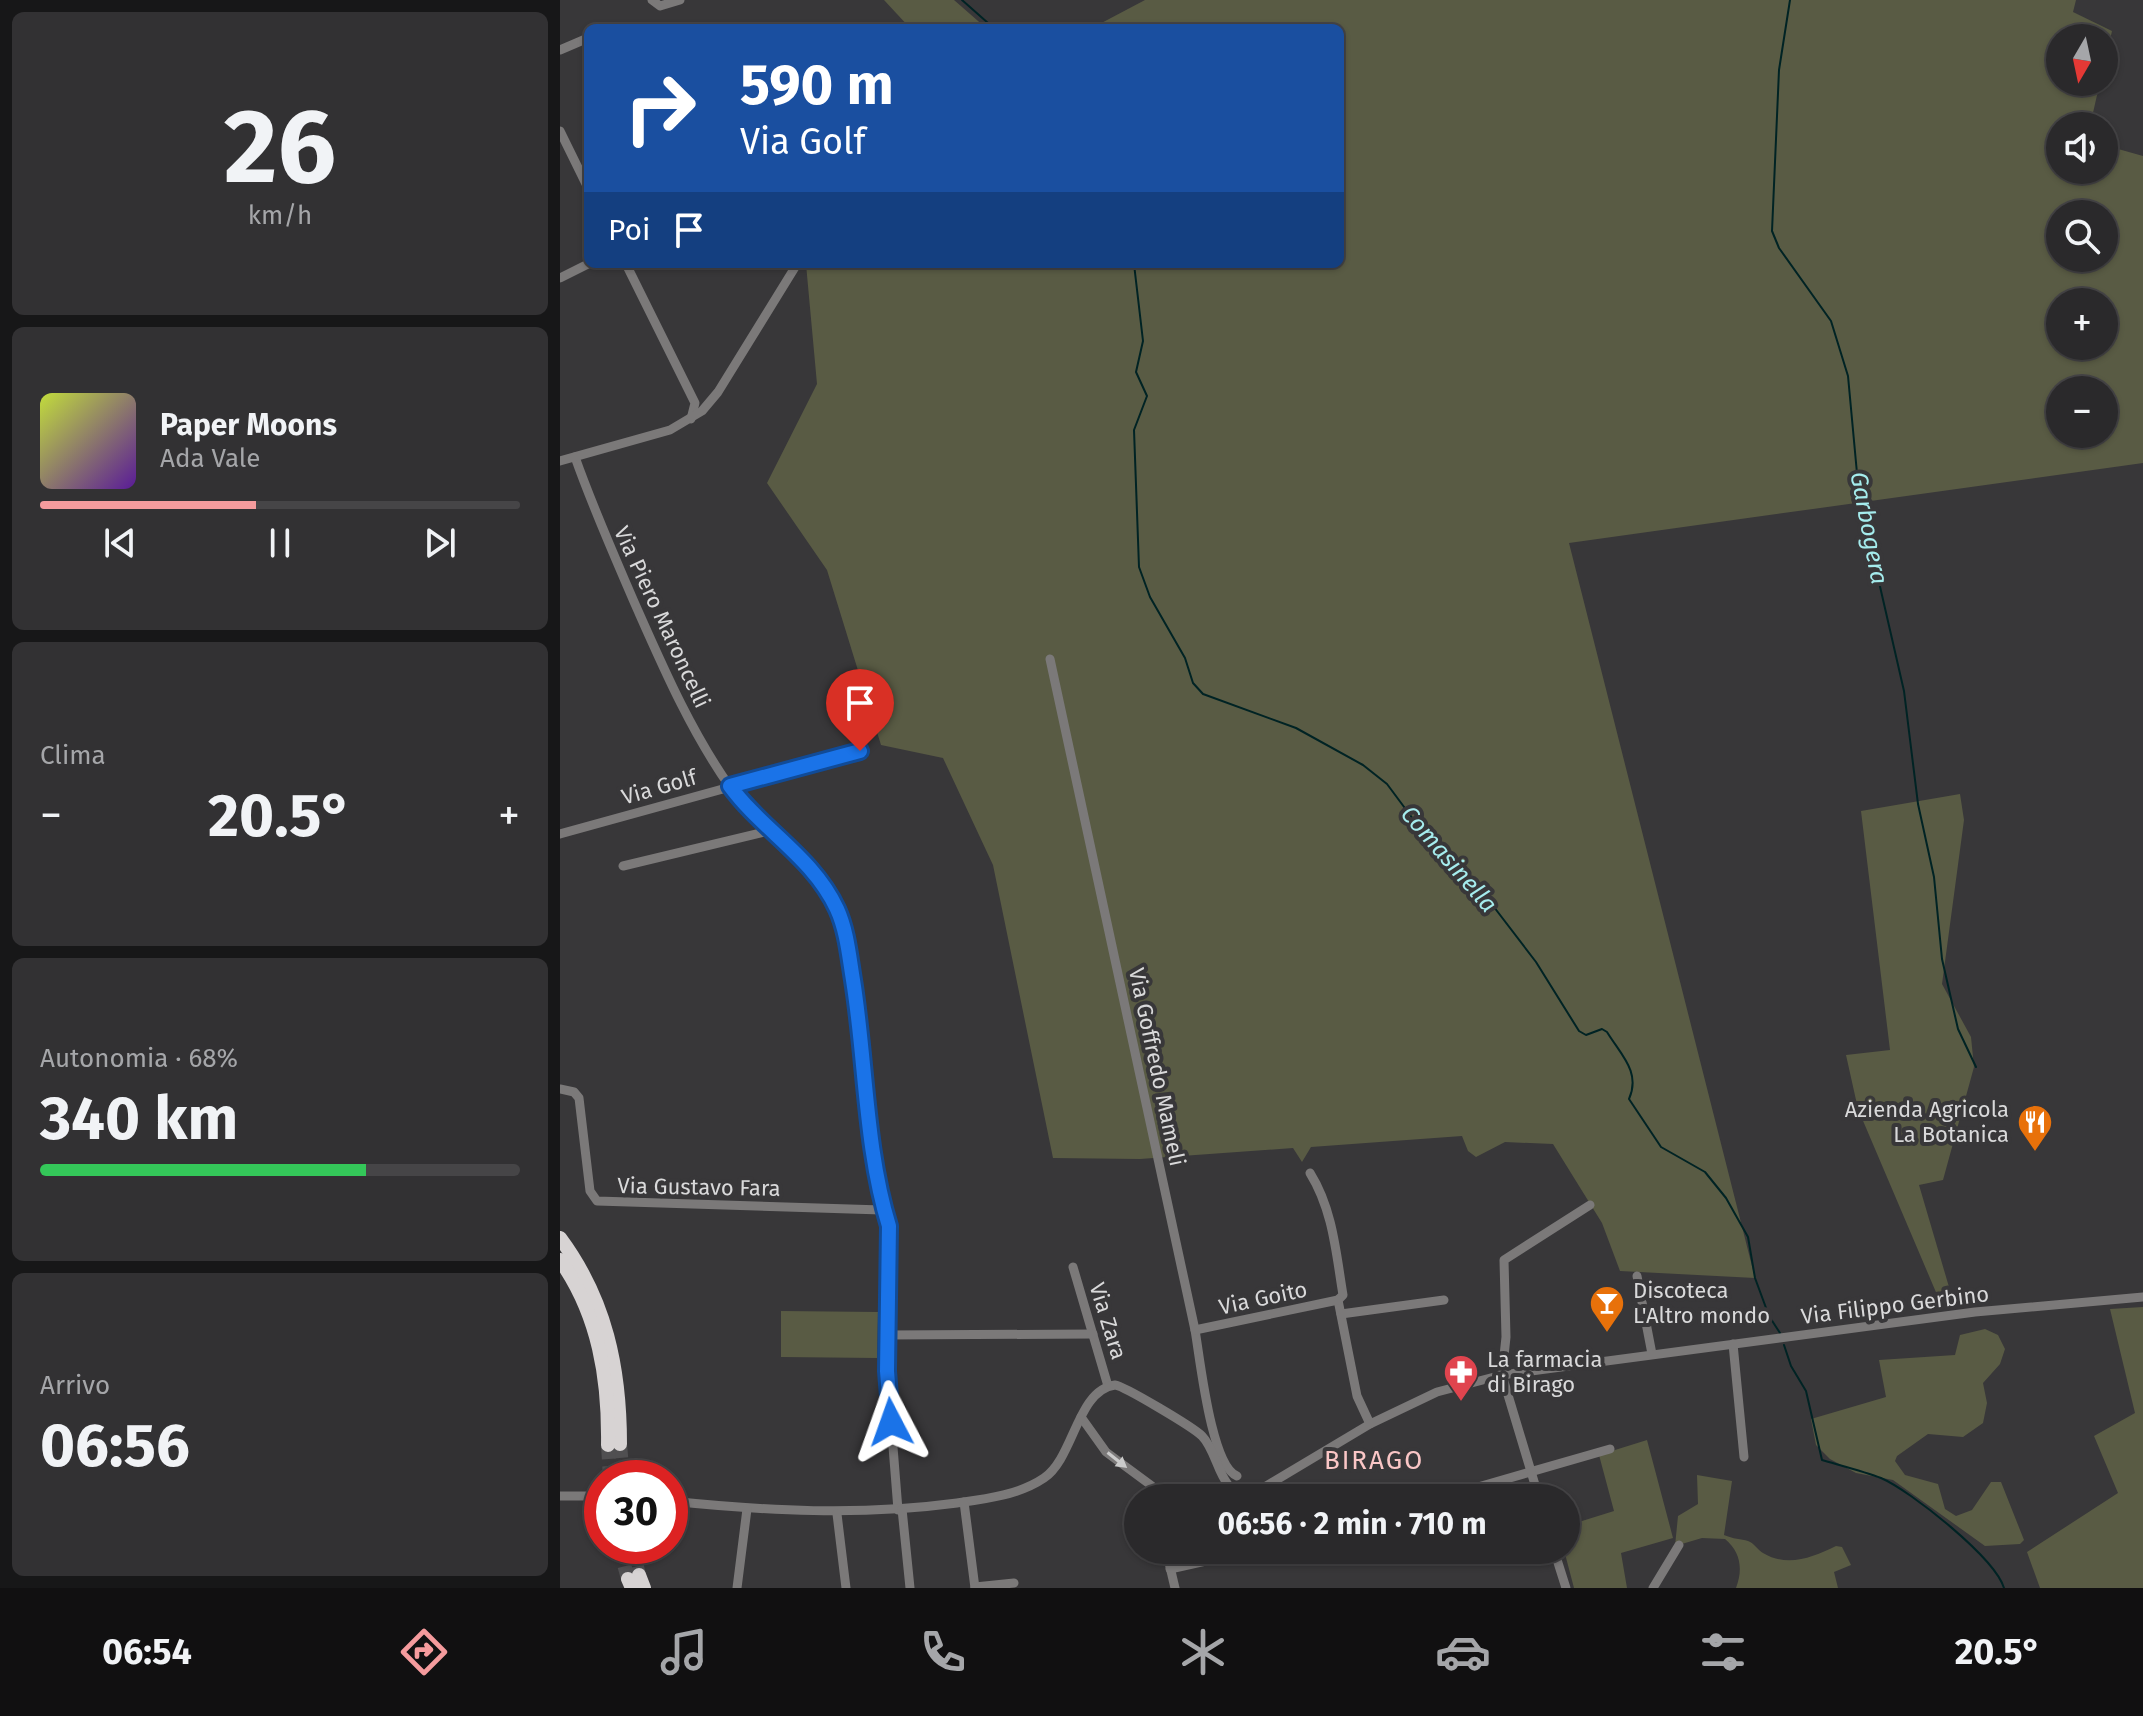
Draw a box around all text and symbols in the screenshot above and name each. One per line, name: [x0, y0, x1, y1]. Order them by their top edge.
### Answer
north arrow: [2046, 24, 2118, 96]
map controls: [2046, 24, 2118, 448]
text: 590 m: [740, 52, 894, 119]
icon: right: [608, 56, 712, 160]
text: 26: [224, 85, 336, 210]
button: sound: [2046, 112, 2118, 184]
text: Via Golf: [740, 120, 866, 164]
text: km/h: [248, 200, 312, 231]
button: search: [2046, 200, 2118, 272]
icon: arrive: [667, 208, 711, 252]
text: Poi: [608, 212, 651, 248]
button: +: [2046, 288, 2118, 360]
button: −: [2046, 376, 2118, 448]
text: Paper Moons: [160, 407, 337, 443]
text: Ada Vale: [160, 443, 260, 474]
water label: Garbogera: [1844, 469, 1894, 587]
icon: previous: [98, 521, 142, 565]
icon: pause: [258, 521, 302, 565]
icon: next: [418, 521, 462, 565]
street label: Via Piero Maroncelli: [608, 522, 716, 712]
pin: [826, 669, 894, 751]
icon: arrive: [838, 681, 882, 725]
text: Clima: [40, 740, 106, 771]
street label: Via Golf: [618, 763, 701, 811]
text: 20.5°: [208, 780, 352, 852]
text: −: [40, 789, 62, 842]
text: +: [498, 789, 520, 842]
water label: Comasinella: [1395, 800, 1503, 918]
street label: Via Goffredo Mameli: [1123, 965, 1191, 1169]
text: Autonomia · 68%: [40, 1043, 238, 1074]
text: 340 km: [40, 1083, 238, 1155]
place label: Azienda Agricola La Botanica: [1845, 1096, 2009, 1148]
restaurant icon: Azienda Agricola La Botanica: [2016, 1103, 2054, 1153]
street label: Via Gustavo Fara: [617, 1172, 781, 1202]
street label: Via Goito: [1216, 1275, 1310, 1321]
place label: Discoteca L'Altro mondo: [1633, 1277, 1770, 1329]
street label: Via Zara: [1084, 1279, 1132, 1363]
street label: Via Filippo Gerbino: [1799, 1280, 1991, 1330]
bar icon: Discoteca L'Altro mondo: [1588, 1284, 1626, 1334]
place label: La farmacia di Birago: [1487, 1346, 1602, 1398]
pharmacy icon: La farmacia di Birago: [1442, 1353, 1480, 1403]
text: Arrivo: [40, 1370, 110, 1401]
position arrow: [849, 1380, 933, 1464]
text: 06:56: [40, 1410, 190, 1482]
district label: BIRAGO: [1324, 1445, 1424, 1476]
one-way arrow: [1107, 1451, 1127, 1467]
speed limit sign: 30: [584, 1460, 688, 1564]
text: 06:56 · 2 min · 710 m: [1217, 1506, 1487, 1542]
icon: directions: [396, 1624, 452, 1680]
icon: music: [656, 1624, 712, 1680]
icon: phone: [915, 1624, 971, 1680]
icon: climate: [1175, 1624, 1231, 1680]
icon: car: [1435, 1624, 1491, 1680]
icon: filters: [1695, 1624, 1751, 1680]
text: 06:54: [102, 1630, 192, 1674]
text: 20.5°: [1955, 1630, 2041, 1674]

